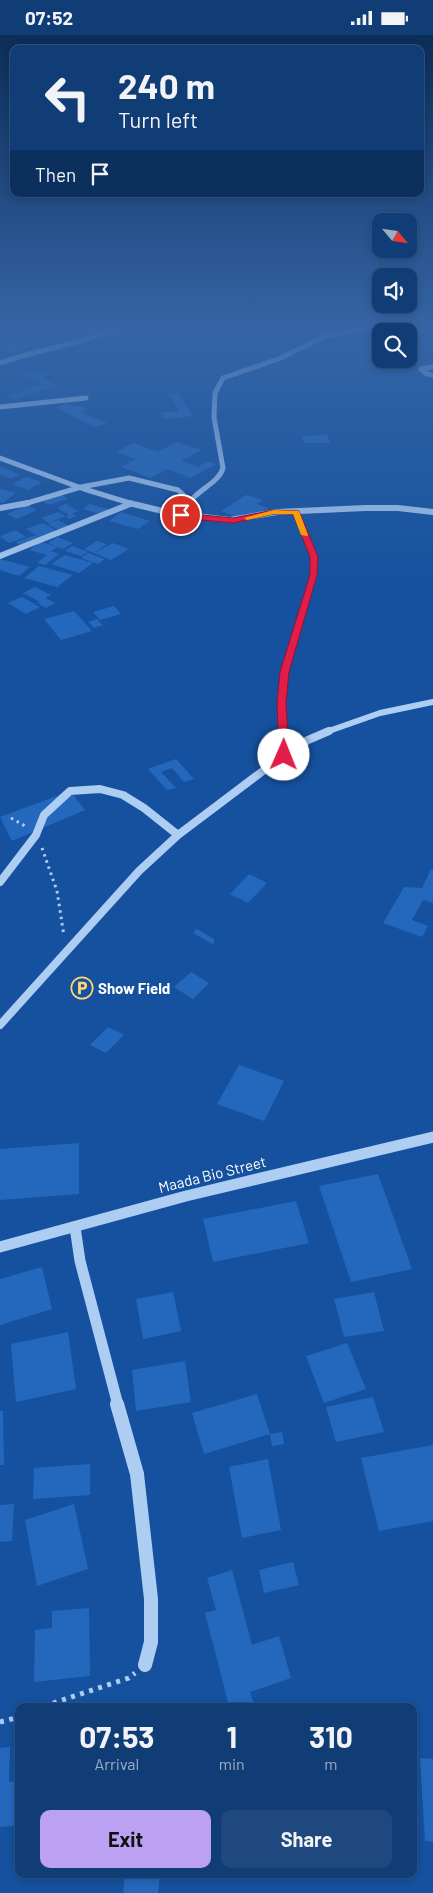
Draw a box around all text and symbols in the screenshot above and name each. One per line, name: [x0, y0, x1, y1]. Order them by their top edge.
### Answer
text: 07:52: [25, 6, 73, 29]
text: 240 m: [118, 64, 215, 106]
icon: left: [35, 65, 100, 130]
text: Turn left: [118, 106, 198, 132]
icon: arrive: [86, 160, 114, 188]
text: Then: [35, 163, 76, 186]
north arrow: [372, 213, 418, 257]
map controls: [372, 213, 417, 368]
button: sound: [372, 268, 417, 313]
button: search: [372, 323, 417, 368]
pin: [160, 494, 202, 536]
icon: arrive: [167, 501, 195, 529]
position arrow: [257, 728, 309, 780]
parking icon: Show Field: [70, 976, 94, 1000]
place label: Show Field: [98, 979, 170, 997]
street label: Maada Bio Street: [156, 1152, 268, 1196]
text: 07:53: [79, 1718, 155, 1754]
text: 1: [226, 1718, 237, 1754]
text: 310: [309, 1718, 353, 1754]
text: Arrival: [95, 1754, 139, 1773]
text: min: [219, 1754, 245, 1773]
text: m: [324, 1754, 337, 1773]
button: Exit: [40, 1810, 211, 1868]
button: Share: [221, 1810, 392, 1868]

